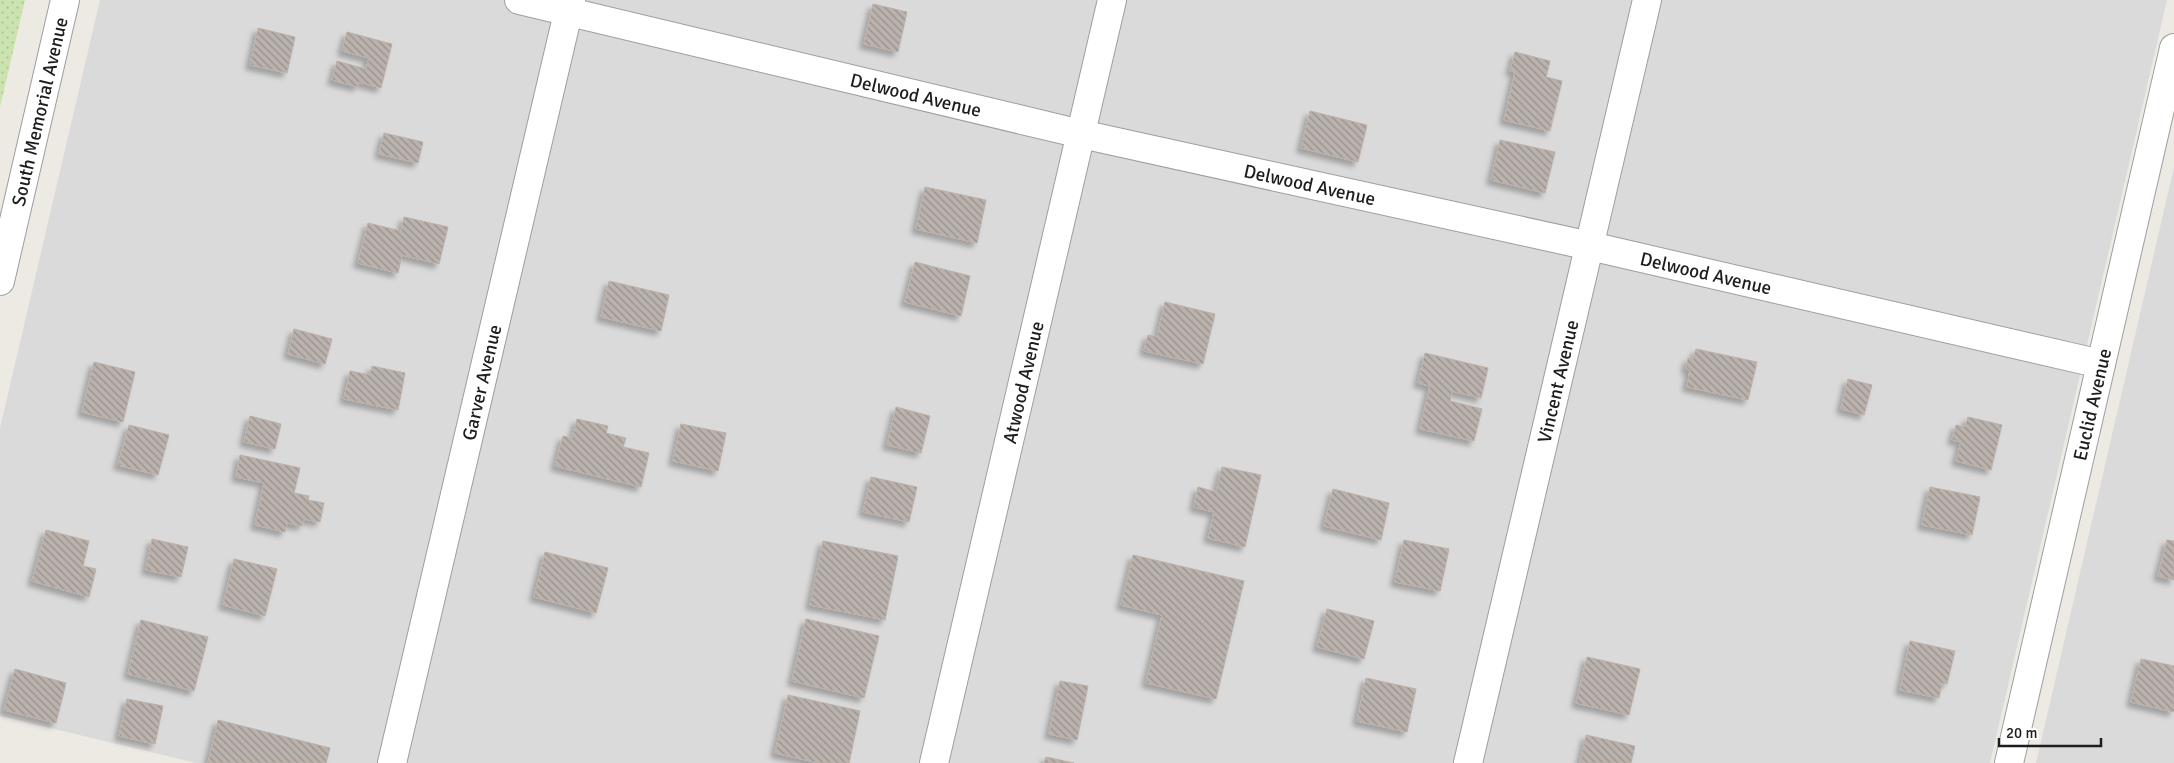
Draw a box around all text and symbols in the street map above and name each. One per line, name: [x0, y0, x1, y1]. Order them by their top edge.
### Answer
street label: South Memorial Avenue: [7, 15, 74, 209]
street label: Delwood Avenue: [848, 68, 984, 123]
street label: Delwood Avenue: [1241, 159, 1378, 211]
street label: Delwood Avenue: [1638, 247, 1774, 301]
street label: Vincent Avenue: [1532, 318, 1585, 445]
street label: Atwood Avenue: [998, 319, 1050, 446]
street label: Garver Avenue: [457, 322, 507, 443]
street label: Euclid Avenue: [2068, 346, 2117, 463]
scale bar: [1999, 716, 2102, 748]
text: 20 m: [2006, 724, 2037, 742]

